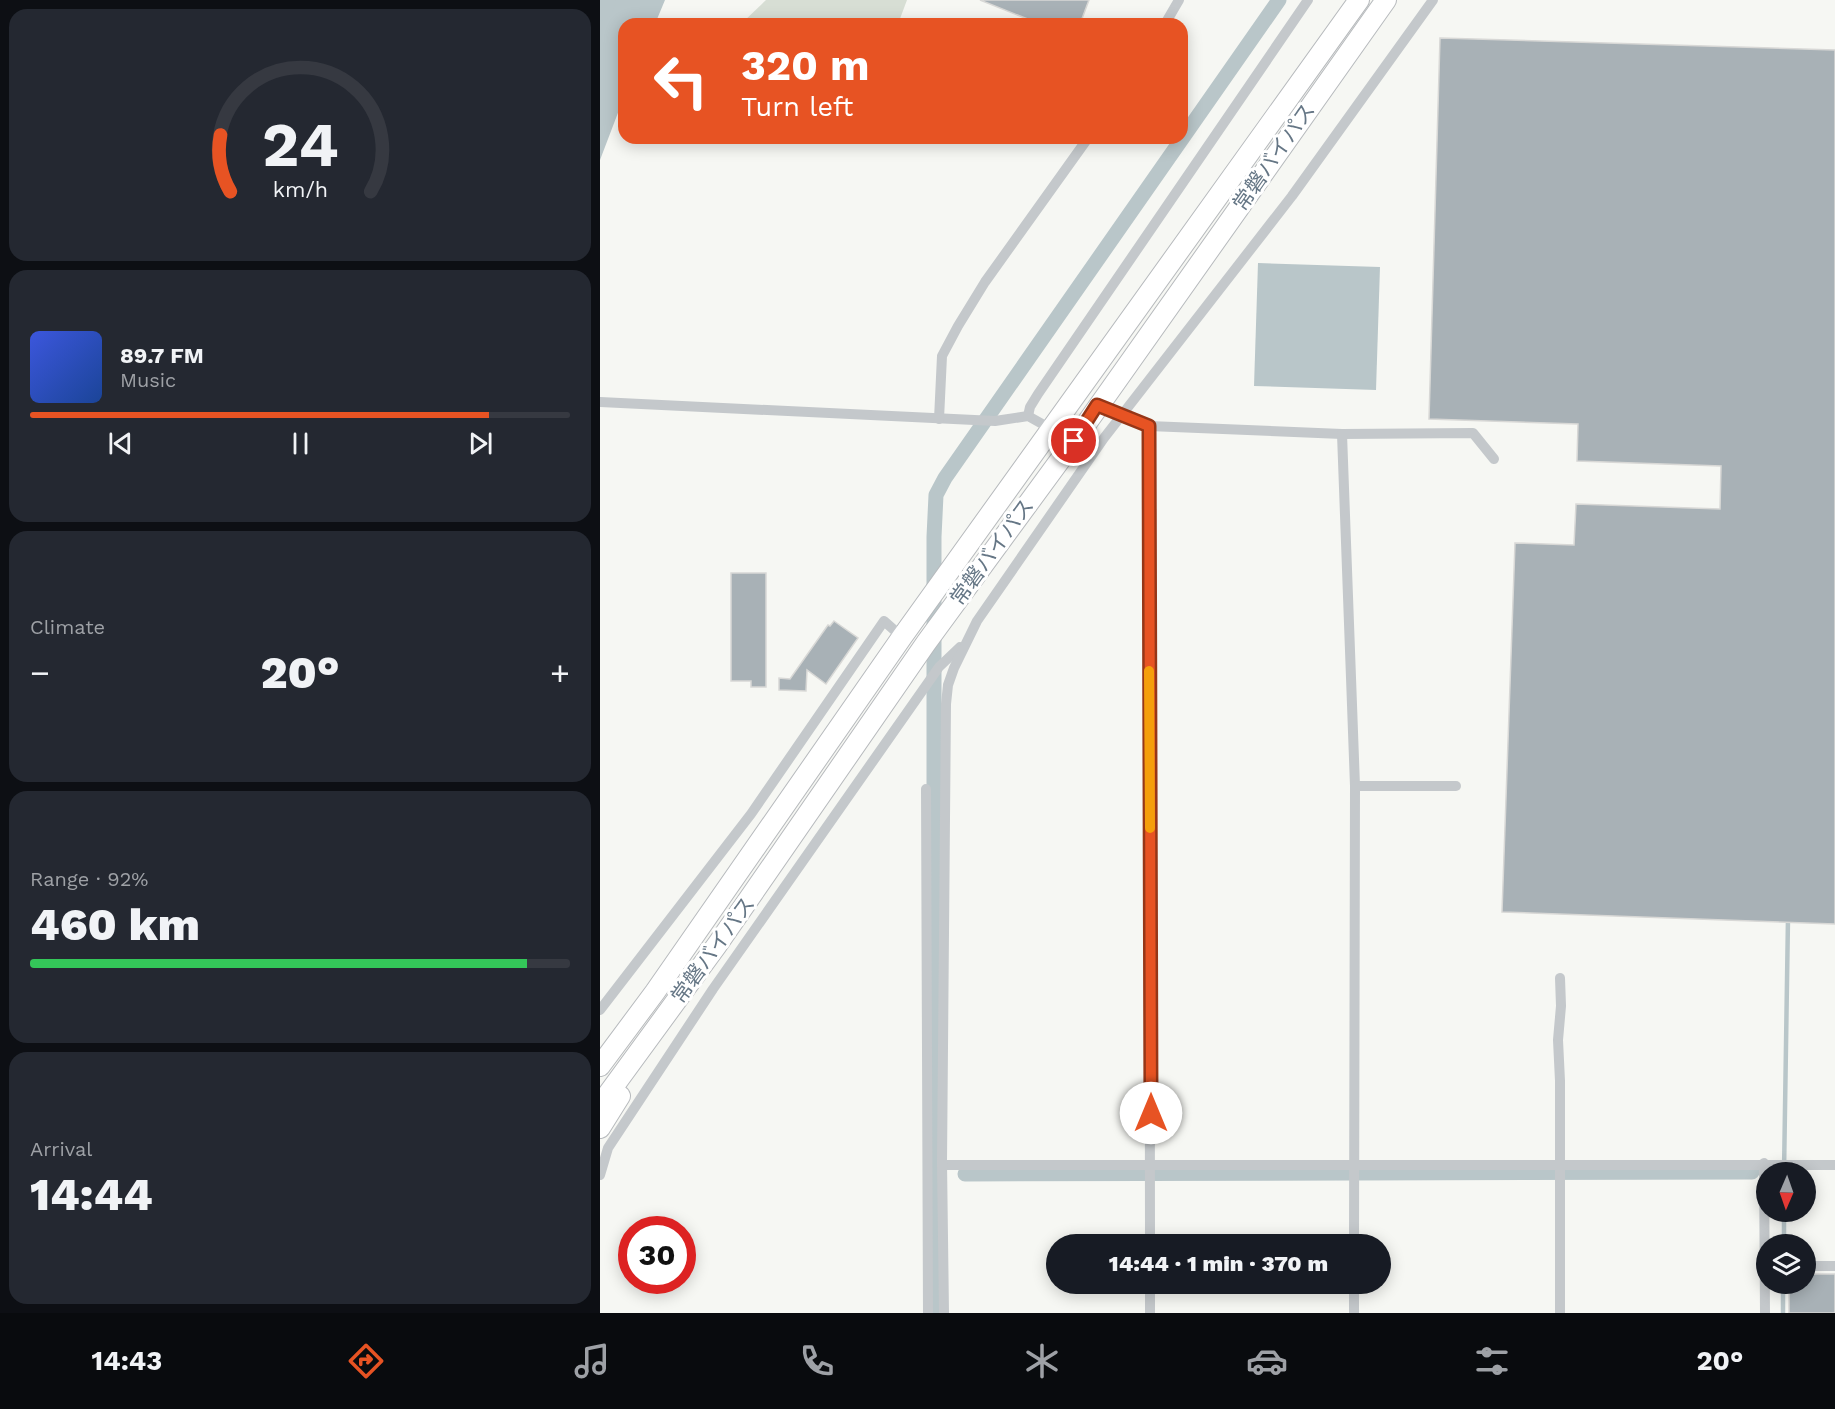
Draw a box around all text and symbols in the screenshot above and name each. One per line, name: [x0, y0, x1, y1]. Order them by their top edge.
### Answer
text: 320 m: [741, 41, 870, 90]
icon: left: [642, 42, 720, 120]
text: Turn left: [741, 91, 853, 123]
street label: 常磐バイパス: [1227, 98, 1320, 215]
text: 24: [262, 108, 338, 181]
text: km/h: [272, 177, 328, 202]
text: 89.7 FM: [120, 343, 204, 368]
text: Music: [120, 368, 176, 392]
pin: [1048, 415, 1099, 466]
icon: arrive: [1057, 424, 1090, 457]
icon: previous: [104, 427, 137, 460]
icon: pause: [284, 427, 317, 460]
icon: next: [464, 427, 497, 460]
street label: 常磐バイパス: [945, 494, 1039, 610]
text: Climate: [30, 615, 105, 639]
text: 20°: [260, 646, 340, 699]
text: −: [30, 653, 50, 692]
text: +: [550, 653, 570, 692]
text: Range · 92%: [30, 867, 148, 891]
street label: 常磐バイパス: [666, 892, 760, 1008]
text: 460 km: [30, 898, 200, 951]
position arrow: [1119, 1081, 1183, 1145]
text: Arrival: [30, 1137, 92, 1161]
north arrow: [1756, 1162, 1816, 1222]
map controls: [1756, 1162, 1816, 1294]
text: 14:44: [30, 1168, 153, 1221]
speed limit sign: 30: [618, 1216, 696, 1294]
button: layers: [1756, 1234, 1816, 1294]
text: 14:44 · 1 min · 370 m: [1109, 1251, 1328, 1276]
icon: directions: [345, 1340, 387, 1382]
icon: music: [571, 1340, 613, 1382]
icon: phone: [796, 1340, 838, 1382]
icon: climate: [1021, 1340, 1063, 1382]
icon: car: [1246, 1340, 1288, 1382]
icon: filters: [1471, 1340, 1513, 1382]
text: 14:43: [92, 1345, 162, 1377]
text: 20°: [1696, 1345, 1743, 1377]

